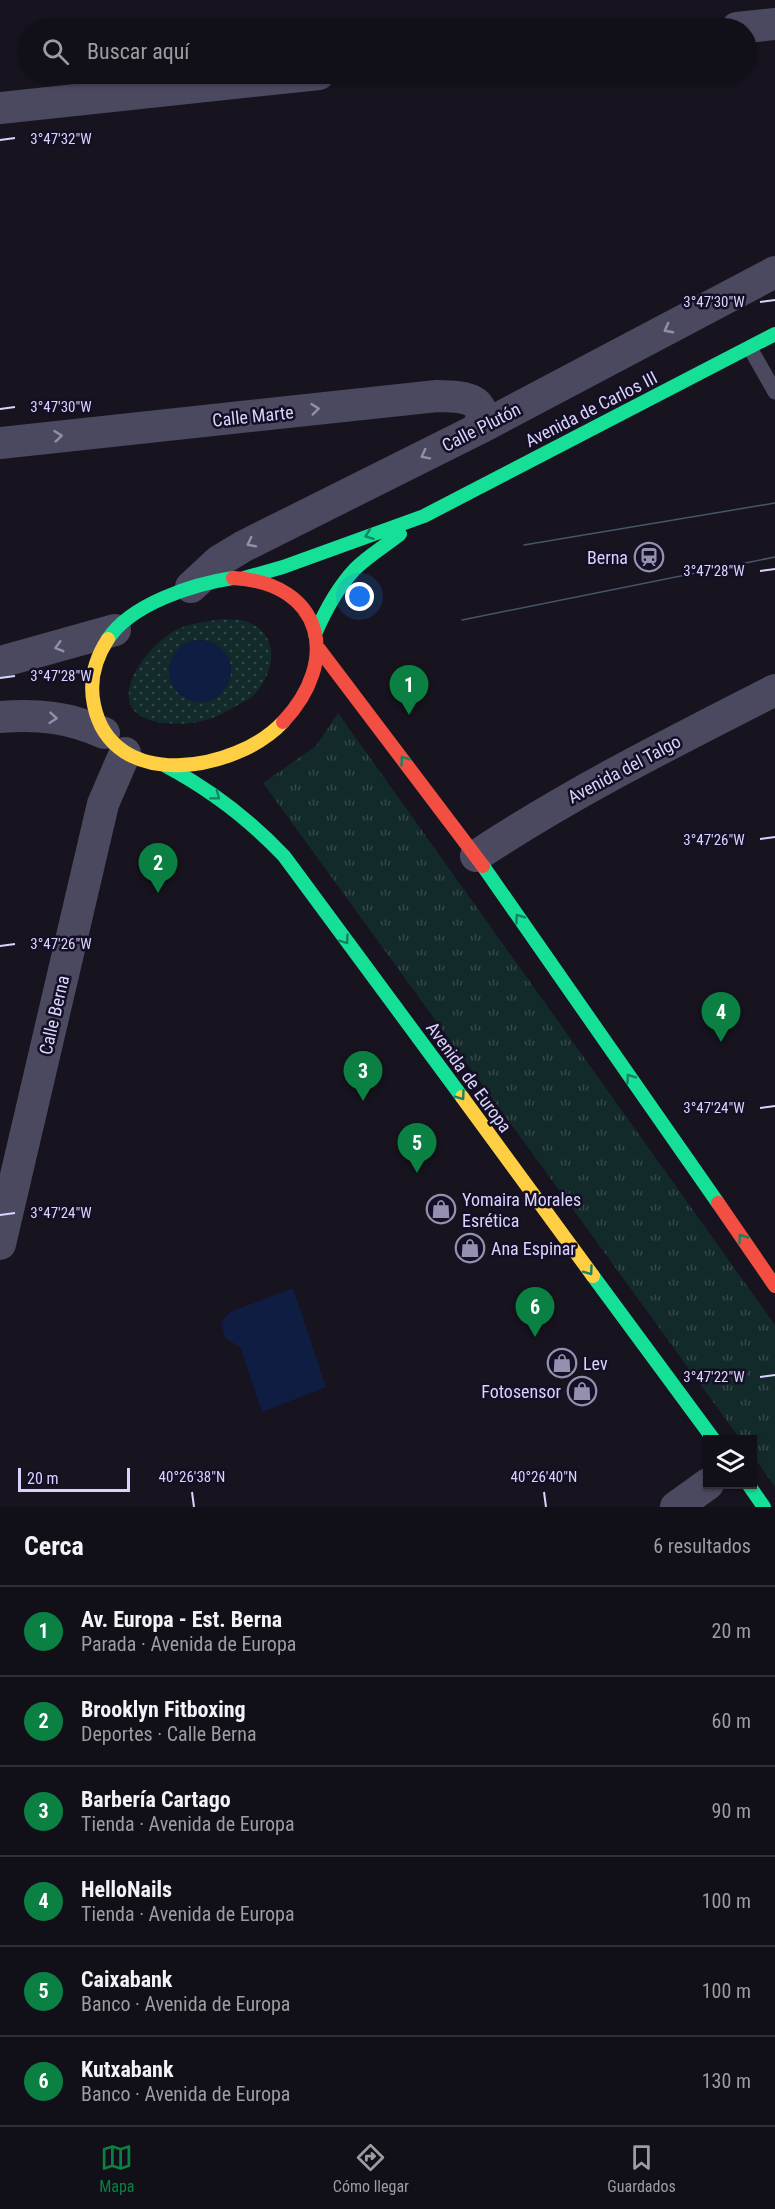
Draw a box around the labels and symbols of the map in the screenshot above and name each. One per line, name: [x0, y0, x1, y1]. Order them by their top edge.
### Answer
text: 3°47'32"W: [30, 130, 92, 148]
text: 3°47'30"W: [683, 293, 745, 311]
one-way arrow: [663, 322, 674, 333]
street label: Avenida de Carlos III: [521, 367, 661, 451]
text: 3°47'30"W: [30, 398, 92, 416]
street label: Calle Plutón: [438, 398, 524, 456]
street label: Calle Marte: [211, 401, 295, 431]
one-way arrow: [310, 403, 319, 416]
one-way arrow: [54, 430, 63, 443]
one-way arrow: [421, 448, 432, 460]
one-way arrow: [364, 528, 375, 541]
one-way arrow: [246, 535, 257, 547]
station icon: Berna: [633, 541, 665, 573]
place label: Berna: [587, 547, 628, 568]
text: 3°47'28"W: [683, 562, 745, 580]
your location: [345, 582, 374, 611]
one-way arrow: [54, 640, 65, 652]
pin: 1: [390, 666, 428, 715]
text: 3°47'28"W: [30, 667, 92, 685]
one-way arrow: [49, 711, 58, 724]
street label: Avenida del Talgo: [564, 730, 684, 808]
one-way arrow: [400, 756, 411, 767]
one-way arrow: [209, 788, 220, 799]
text: 3°47'26"W: [683, 831, 745, 849]
pin: 2: [138, 844, 178, 893]
one-way arrow: [515, 913, 526, 924]
one-way arrow: [338, 933, 349, 944]
text: 3°47'26"W: [30, 935, 92, 953]
street label: Calle Berna: [35, 973, 73, 1057]
pin: 4: [702, 992, 740, 1042]
street label: Avenida de Europa: [422, 1018, 516, 1136]
pin: 3: [344, 1052, 382, 1101]
one-way arrow: [626, 1073, 637, 1084]
one-way arrow: [454, 1090, 465, 1101]
text: 3°47'24"W: [683, 1099, 745, 1117]
pin: 5: [398, 1124, 436, 1173]
place label: Yomaira Morales Esrética: [462, 1189, 581, 1231]
shop icon: Yomaira Morales Esrética: [425, 1193, 457, 1225]
text: 3°47'24"W: [30, 1204, 92, 1222]
shop icon: Ana Espinar: [454, 1232, 486, 1264]
one-way arrow: [738, 1233, 749, 1244]
place label: Ana Espinar: [491, 1238, 576, 1259]
one-way arrow: [582, 1264, 593, 1275]
pin: 6: [516, 1288, 554, 1337]
shop icon: Lev: [546, 1347, 578, 1379]
place label: Lev: [583, 1353, 608, 1374]
text: 3°47'22"W: [683, 1368, 745, 1386]
shop icon: Fotosensor: [566, 1375, 598, 1407]
place label: Fotosensor: [481, 1381, 562, 1402]
scale bar: [18, 1465, 130, 1492]
text: 40°26'38"N: [159, 1468, 225, 1486]
text: 40°26'40"N: [511, 1468, 577, 1486]

